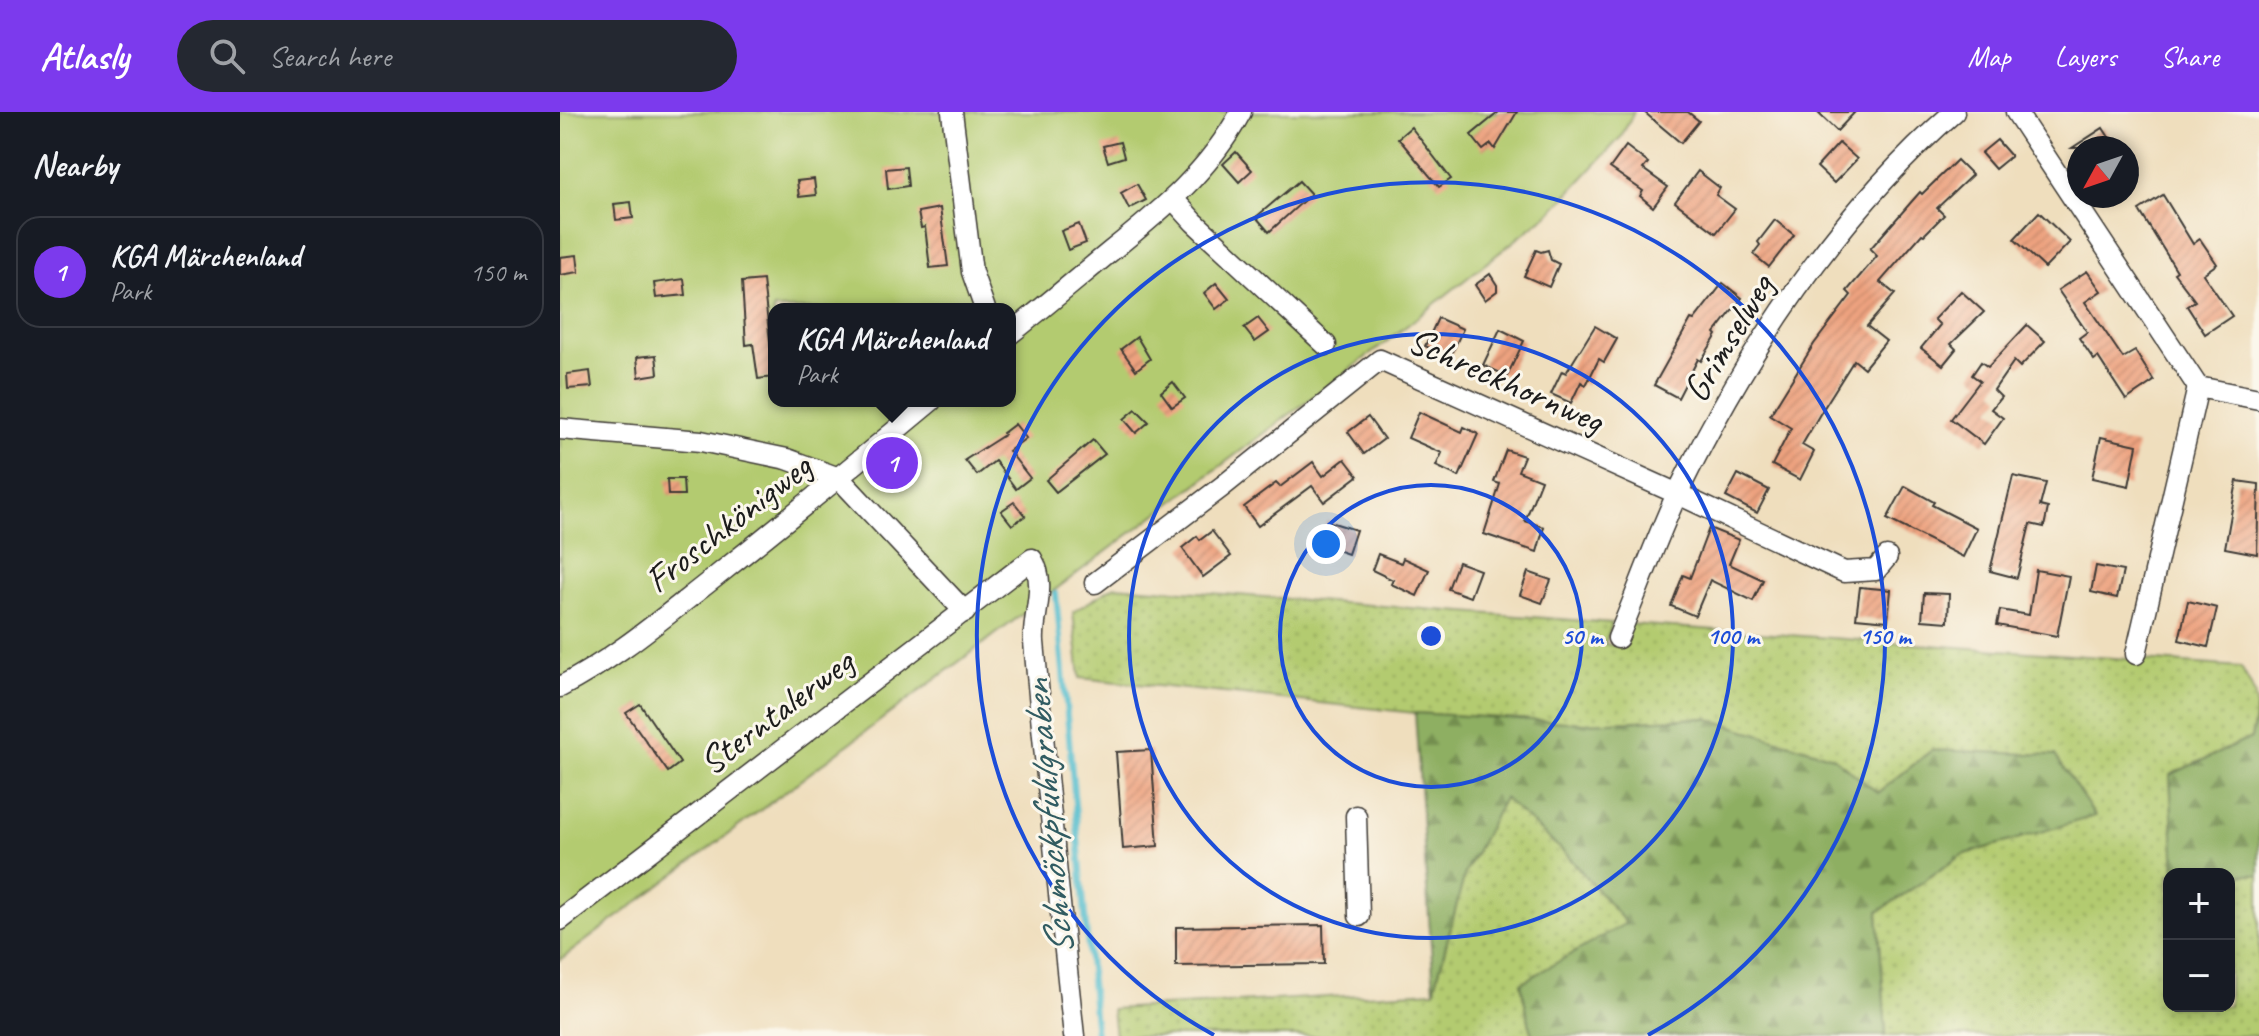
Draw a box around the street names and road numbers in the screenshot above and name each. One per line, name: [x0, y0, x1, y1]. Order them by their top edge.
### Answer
street label: Grimselweg: [1672, 264, 1785, 410]
street label: Schreckhornweg: [1401, 316, 1612, 445]
street label: Froschkönigweg: [635, 442, 822, 603]
street label: Sterntalerweg: [690, 637, 864, 785]

